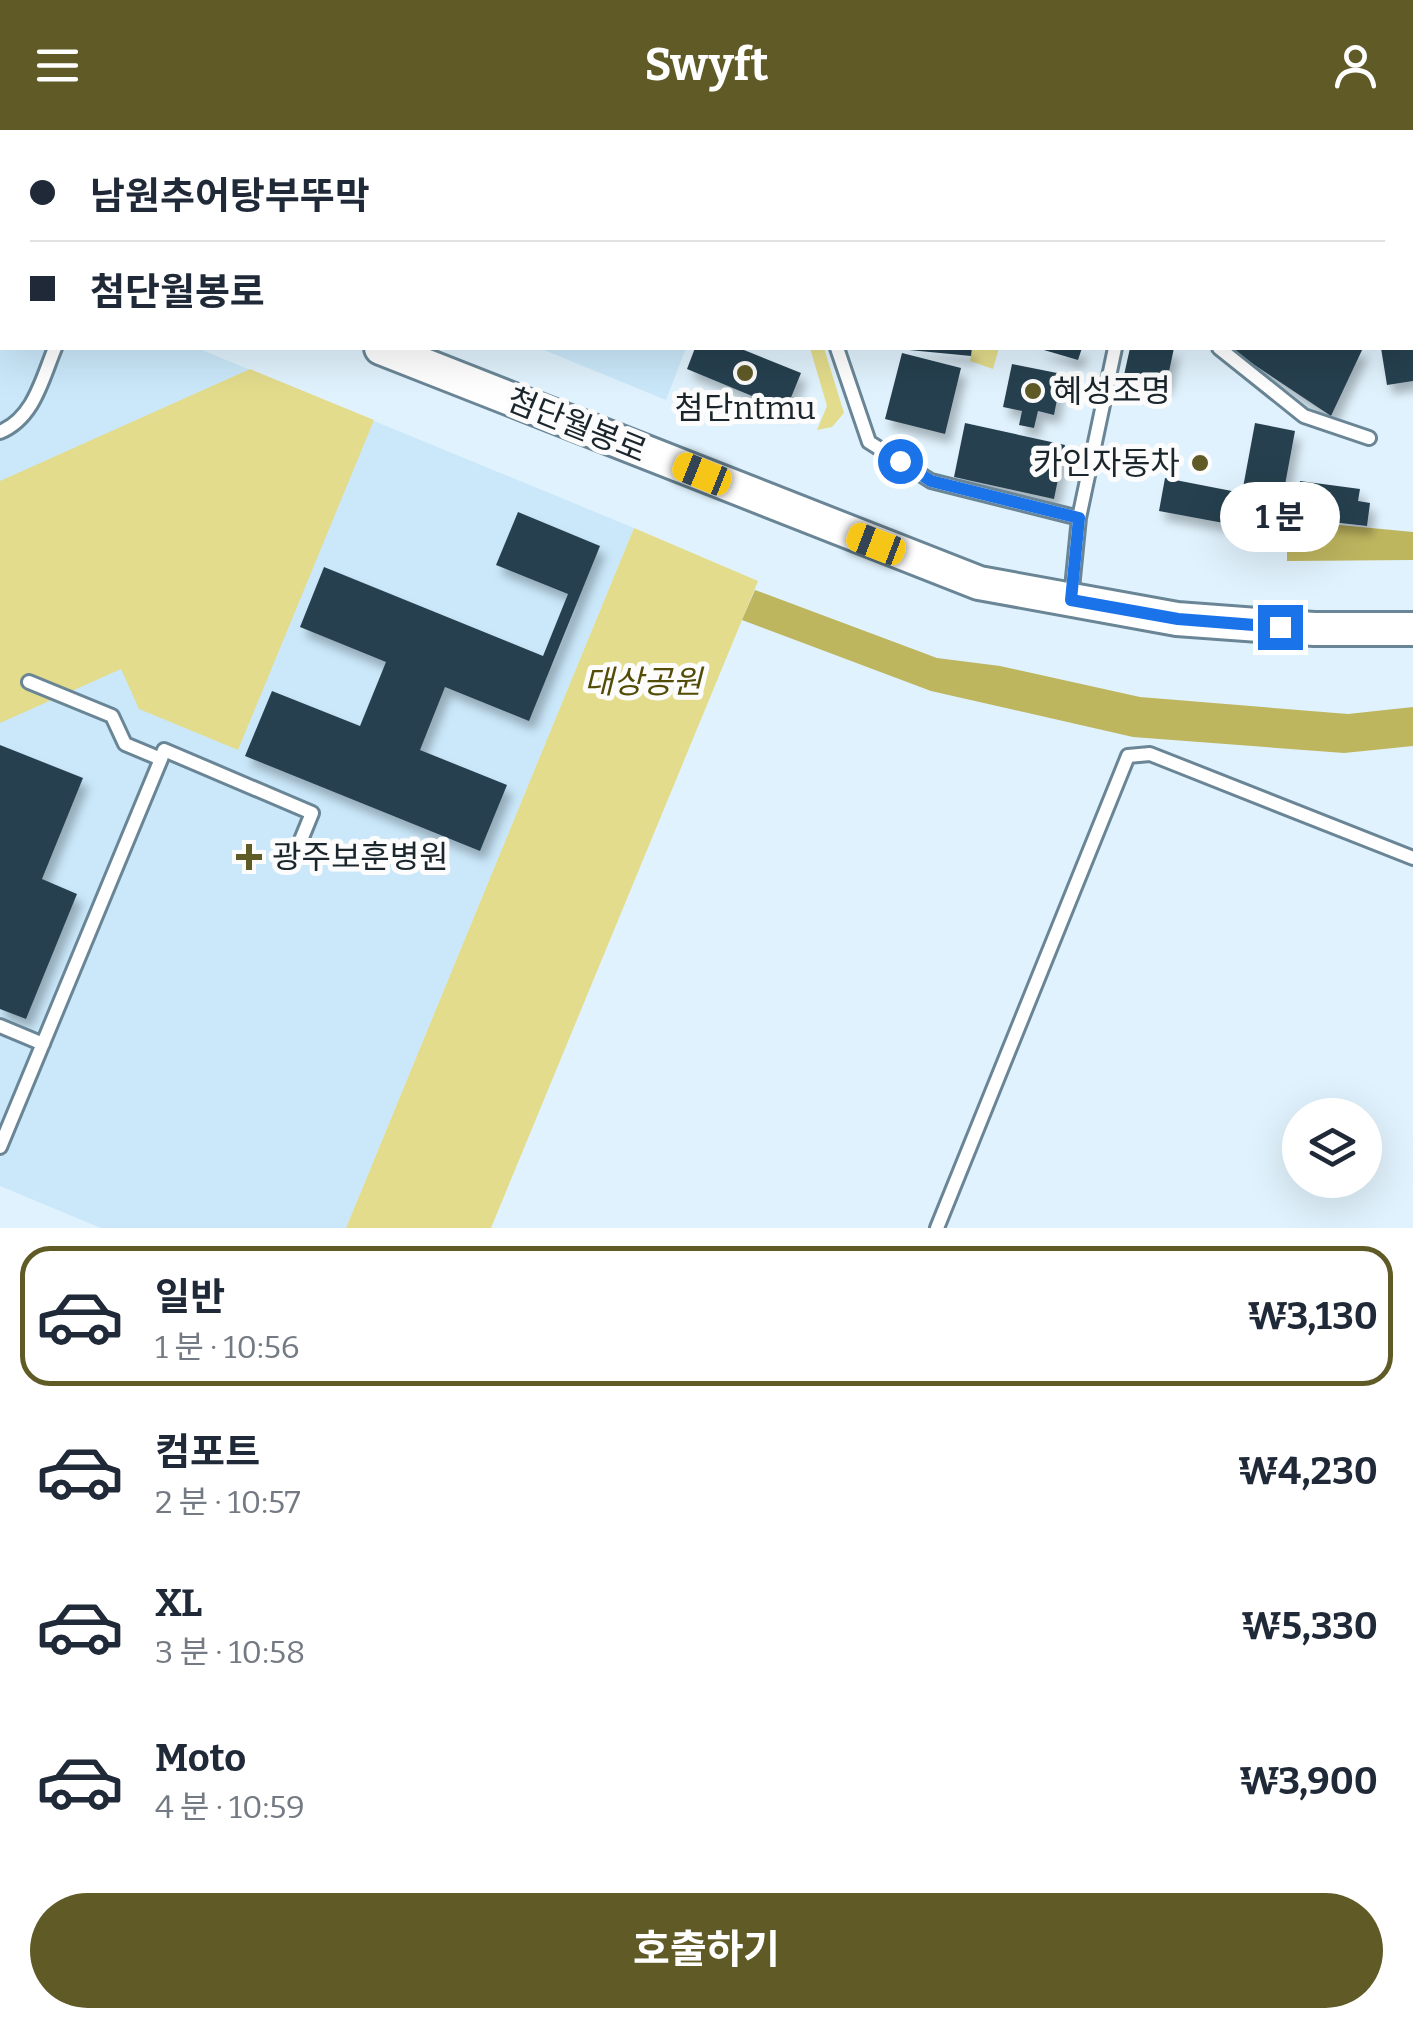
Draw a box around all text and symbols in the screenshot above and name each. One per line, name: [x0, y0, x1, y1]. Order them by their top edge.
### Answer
icon: menu: [30, 38, 85, 93]
text: Swyft: [644, 38, 769, 92]
icon: person: [1328, 38, 1383, 93]
text: 남원추어탕부뚜막: [90, 173, 370, 219]
text: 첨단월봉로: [90, 269, 265, 315]
marker: 첨단ntmu: [734, 362, 756, 384]
place label: 혜성조명: [1053, 372, 1171, 410]
street label: 첨단월봉로: [502, 380, 652, 470]
marker: 혜성조명: [1022, 380, 1044, 402]
place label: 첨단ntmu: [674, 389, 816, 427]
route start: [878, 439, 923, 484]
place label: 카인자동차: [1033, 444, 1180, 482]
car: [669, 449, 735, 499]
marker: 카인자동차: [1189, 452, 1211, 474]
callout: 1 분: [1220, 482, 1340, 552]
text: 1 분: [1255, 498, 1305, 536]
car: [843, 519, 909, 569]
route end: [1258, 605, 1303, 650]
park label: 대상공원: [584, 663, 704, 701]
place label: 광주보훈병원: [272, 838, 449, 876]
marker: 광주보훈병원: [236, 844, 262, 870]
map controls: [1282, 1098, 1382, 1198]
button: layers: [1282, 1098, 1382, 1198]
icon: car: [35, 1271, 125, 1361]
text: 일반: [155, 1274, 225, 1320]
text: ₩3,130: [1248, 1293, 1378, 1339]
text: 1 분 · 10:56: [155, 1328, 300, 1366]
icon: car: [35, 1426, 125, 1516]
text: 컴포트: [155, 1429, 260, 1475]
text: ₩4,230: [1238, 1448, 1378, 1494]
text: 2 분 · 10:57: [155, 1483, 301, 1521]
text: XL: [155, 1580, 202, 1626]
icon: car: [35, 1581, 125, 1671]
text: ₩5,330: [1241, 1603, 1378, 1649]
text: 3 분 · 10:58: [155, 1633, 305, 1671]
text: Moto: [155, 1735, 246, 1781]
icon: car: [35, 1736, 125, 1826]
text: ₩3,900: [1239, 1758, 1378, 1804]
text: 4 분 · 10:59: [155, 1788, 305, 1826]
button: 호출하기: [30, 1893, 1383, 2008]

